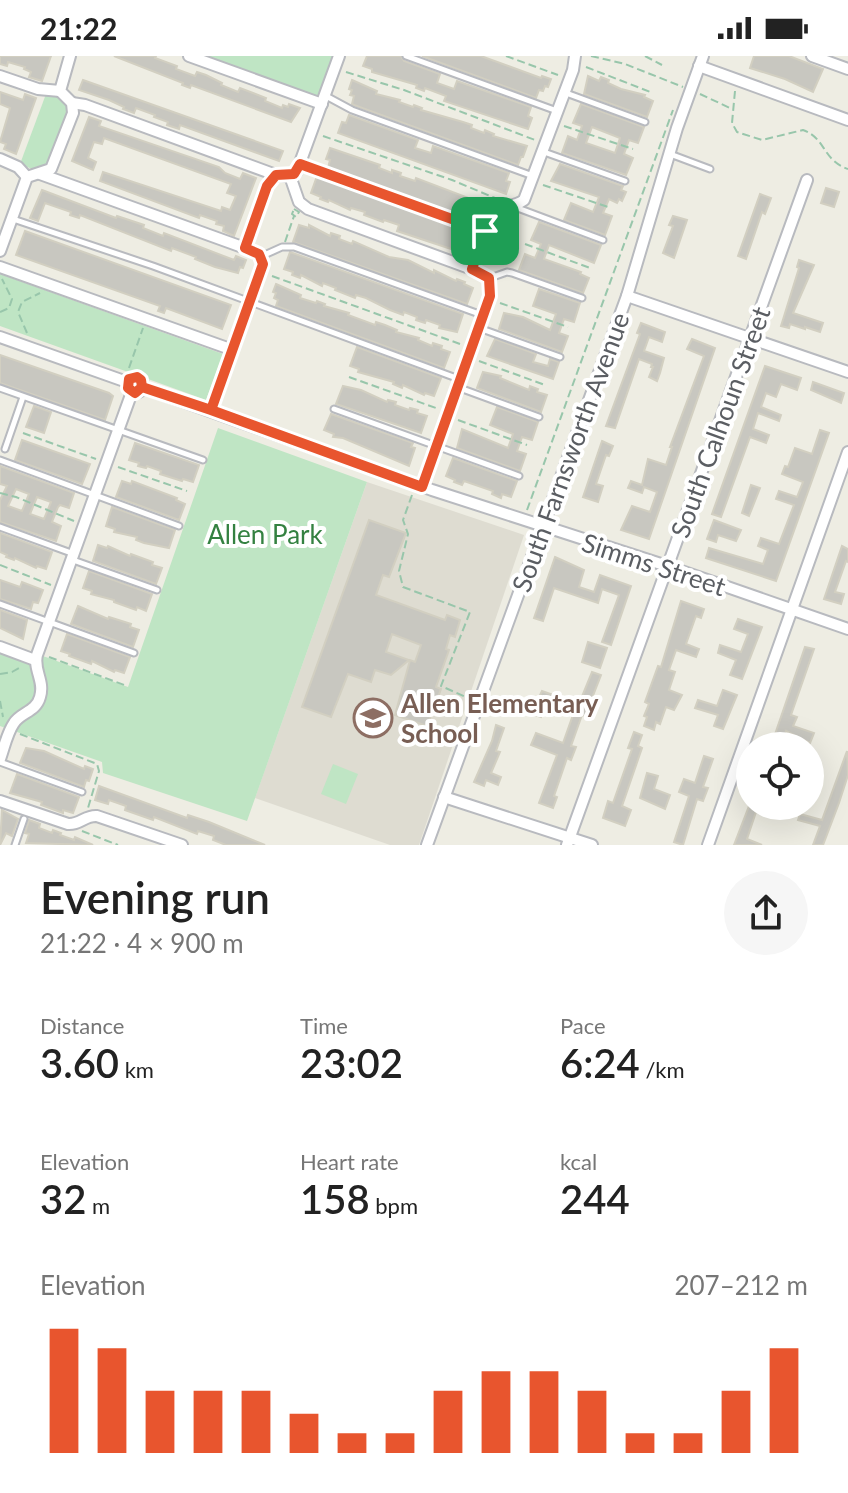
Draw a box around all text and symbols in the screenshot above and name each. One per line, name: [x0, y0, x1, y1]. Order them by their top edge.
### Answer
text: 21:22: [40, 10, 117, 46]
pin: [451, 197, 519, 265]
icon: arrive: [463, 209, 507, 253]
street label: South Calhoun Street: [663, 301, 777, 542]
street label: South Farnsworth Avenue: [505, 308, 635, 596]
park label: Allen Park: [207, 518, 324, 550]
street label: Simms Street: [578, 526, 731, 603]
place label: Allen Elementary School: [400, 687, 599, 749]
school or university icon: Allen Elementary School: [352, 697, 394, 739]
map controls: [736, 732, 824, 820]
button: locate: [736, 732, 824, 820]
text: Evening run: [40, 871, 270, 923]
button: share: [724, 871, 808, 955]
text: 21:22 · 4 × 900 m: [40, 927, 244, 959]
text: Distance: [40, 1012, 124, 1039]
text: Time: [300, 1012, 348, 1039]
text: Pace: [560, 1012, 606, 1039]
text: 3.60: [40, 1039, 119, 1087]
text: 23:02: [300, 1039, 403, 1087]
text: 6:24: [560, 1039, 640, 1087]
text: km: [119, 1056, 154, 1083]
text: /km: [640, 1056, 685, 1083]
text: Elevation: [40, 1148, 129, 1175]
text: Heart rate: [300, 1148, 399, 1175]
text: kcal: [560, 1148, 597, 1175]
text: 32: [40, 1175, 86, 1223]
text: 158: [300, 1175, 370, 1223]
text: 244: [560, 1175, 630, 1223]
text: m: [86, 1192, 110, 1219]
text: bpm: [370, 1192, 418, 1219]
text: Elevation: [40, 1269, 146, 1301]
text: 207–212 m: [674, 1269, 808, 1301]

